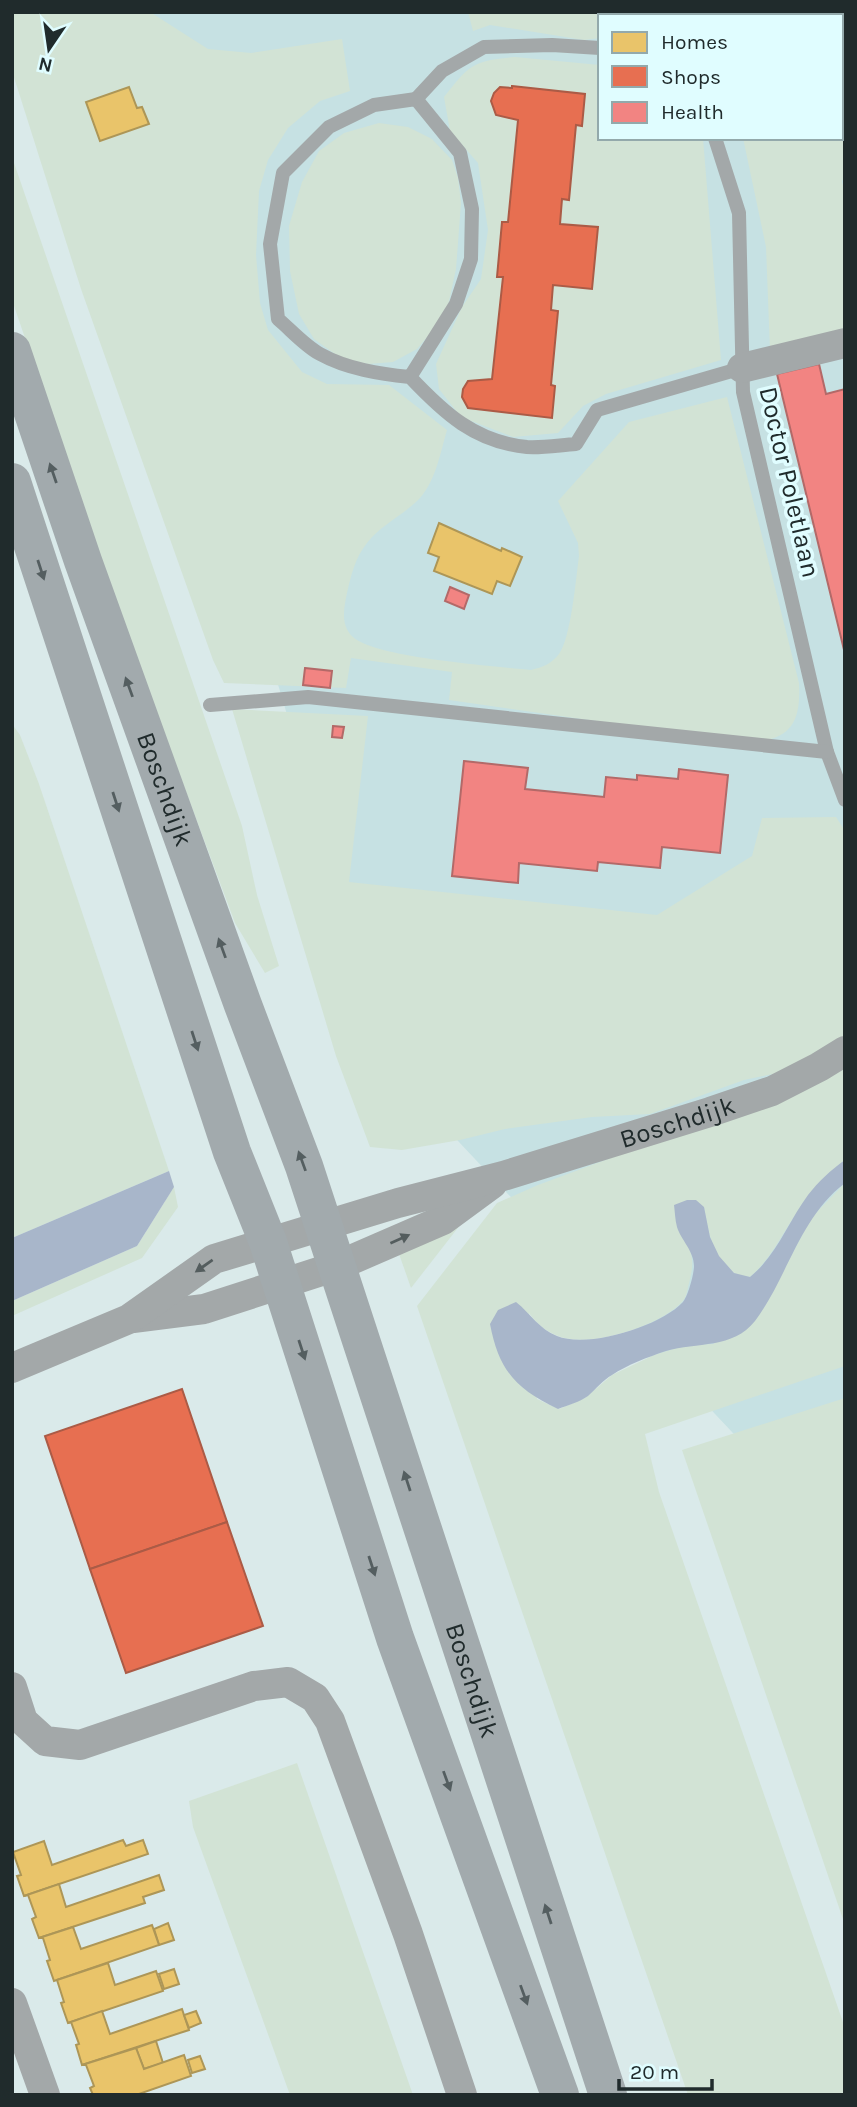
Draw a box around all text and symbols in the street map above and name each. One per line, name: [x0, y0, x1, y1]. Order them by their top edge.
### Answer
north arrow: [14, 14, 84, 84]
legend: [598, 14, 843, 140]
text: Homes: [661, 30, 728, 54]
text: N: [36, 52, 55, 77]
text: Shops: [661, 65, 721, 89]
text: Health: [661, 100, 724, 124]
street label: Doctor Poletlaan: [752, 384, 827, 581]
one-way arrow: [48, 462, 58, 483]
one-way arrow: [37, 560, 47, 581]
one-way arrow: [123, 677, 134, 698]
street label: Boschdijk: [130, 728, 199, 850]
one-way arrow: [111, 792, 122, 813]
one-way arrow: [216, 937, 227, 958]
one-way arrow: [191, 1031, 201, 1052]
street label: Boschdijk: [616, 1090, 739, 1155]
one-way arrow: [296, 1150, 307, 1171]
one-way arrow: [389, 1234, 410, 1245]
one-way arrow: [195, 1259, 213, 1273]
one-way arrow: [298, 1340, 308, 1361]
one-way arrow: [401, 1471, 411, 1492]
one-way arrow: [368, 1556, 378, 1577]
street label: Boschdijk: [439, 1619, 505, 1742]
one-way arrow: [442, 1771, 453, 1792]
one-way arrow: [543, 1903, 553, 1924]
one-way arrow: [519, 1985, 530, 2006]
scale bar: [619, 2048, 712, 2092]
text: 20 m: [630, 2060, 679, 2084]

